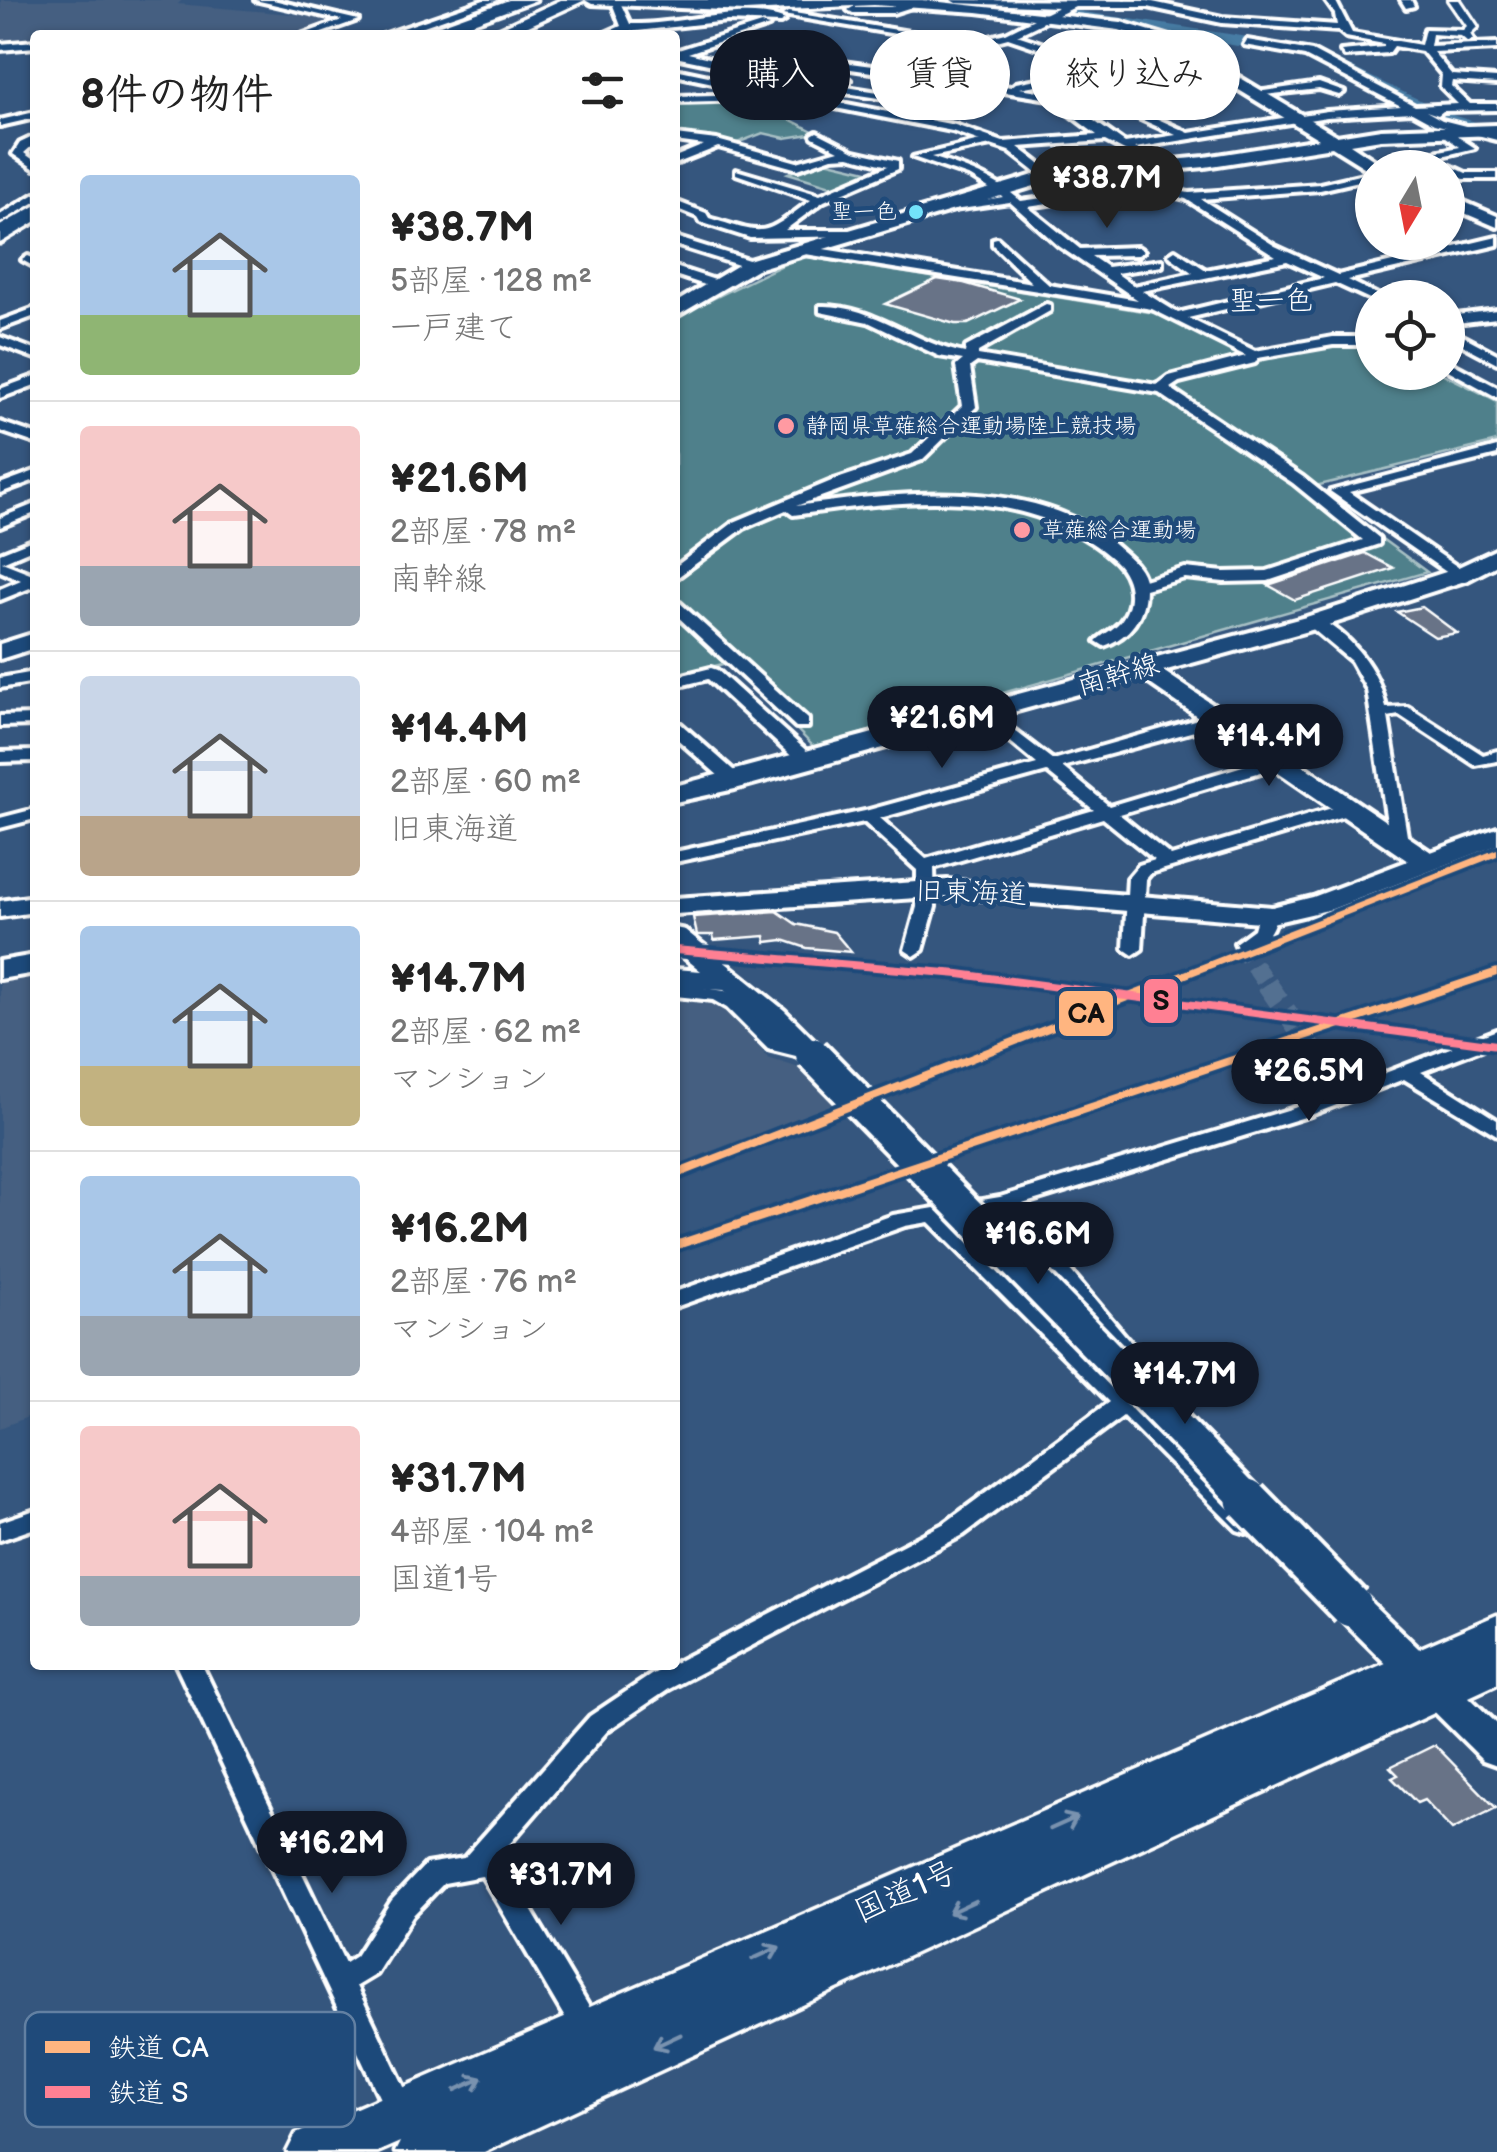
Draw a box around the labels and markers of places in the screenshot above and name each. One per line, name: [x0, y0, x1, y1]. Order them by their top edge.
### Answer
pin: ¥38.7M: [1026, 146, 1188, 231]
place label: 聖一色: [831, 199, 897, 226]
marker: 聖一色: [906, 202, 926, 222]
place label: 静岡県草薙総合運動場陸上競技場: [806, 413, 1136, 440]
marker: 静岡県草薙総合運動場陸上競技場: [775, 415, 797, 437]
place label: 草薙総合運動場: [1042, 517, 1196, 544]
marker: 草薙総合運動場: [1011, 519, 1033, 541]
pin: ¥21.6M: [861, 686, 1023, 771]
pin: ¥14.4M: [1188, 704, 1350, 789]
pin: ¥26.5M: [1228, 1039, 1390, 1124]
pin: ¥16.6M: [957, 1202, 1119, 1287]
pin: ¥14.7M: [1104, 1342, 1266, 1427]
pin: ¥16.2M: [251, 1811, 413, 1896]
pin: ¥31.7M: [480, 1843, 642, 1928]

